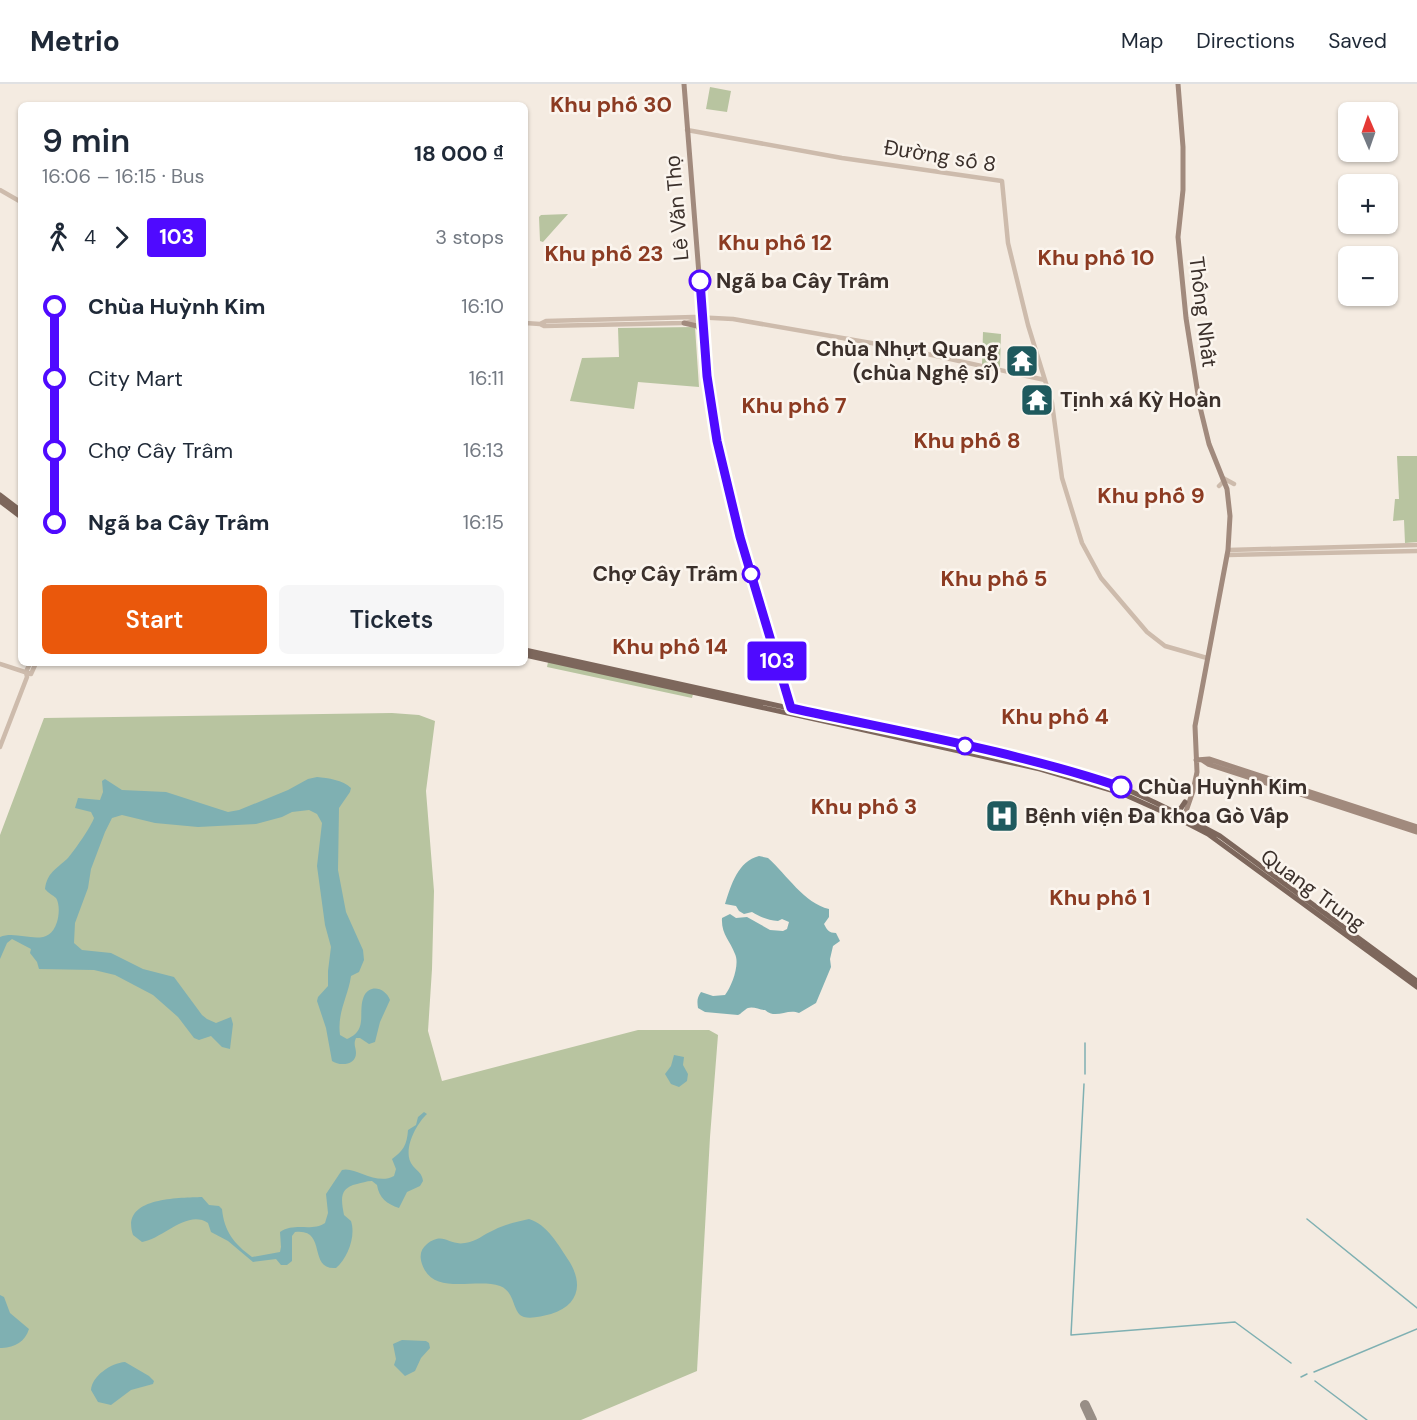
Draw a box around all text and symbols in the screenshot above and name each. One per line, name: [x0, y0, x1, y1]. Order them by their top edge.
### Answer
text: Metrio: [30, 23, 120, 60]
text: Map: [1121, 27, 1163, 55]
text: Directions: [1196, 27, 1295, 55]
text: Saved: [1328, 27, 1387, 55]
district label: Khu phố 30: [550, 90, 672, 119]
north arrow: [1338, 102, 1398, 162]
map controls: [1338, 102, 1398, 306]
text: 9 min: [42, 119, 130, 162]
street label: Đường số 8: [882, 133, 998, 179]
text: 18 000 ₫: [414, 139, 504, 168]
street label: Lê Văn Thọ: [658, 154, 696, 262]
text: 16:06 – 16:15 · Bus: [42, 163, 205, 189]
button: +: [1338, 174, 1398, 234]
icon: walk: [42, 221, 75, 254]
icon: forward: [105, 221, 138, 254]
text: 103: [159, 223, 194, 251]
text: 4: [84, 224, 96, 250]
text: 3 stops: [435, 224, 504, 250]
district label: Khu phố 12: [718, 228, 832, 257]
district label: Khu phố 23: [544, 239, 664, 268]
district label: Khu phố 10: [1038, 243, 1154, 272]
button: −: [1338, 246, 1398, 306]
street label: Thống Nhất: [1182, 255, 1224, 369]
place label: Ngã ba Cây Trâm: [716, 267, 889, 295]
marker: Ngã ba Cây Trâm: [689, 270, 711, 292]
text: Chùa Huỳnh Kim: [88, 292, 265, 321]
text: 16:10: [461, 293, 504, 319]
place label: Chùa Nhựt Quang (chùa Nghệ sĩ): [816, 335, 999, 387]
temple icon: Chùa Nhựt Quang (chùa Nghệ sĩ): [1004, 343, 1040, 379]
text: City Mart: [88, 364, 183, 393]
text: 16:11: [469, 365, 504, 391]
temple icon: Tịnh xá Kỳ Hoàn: [1019, 382, 1055, 418]
place label: Tịnh xá Kỳ Hoàn: [1060, 386, 1222, 414]
district label: Khu phố 7: [741, 391, 847, 420]
district label: Khu phố 8: [913, 426, 1021, 455]
text: Chợ Cây Trâm: [88, 436, 233, 465]
text: 16:13: [463, 437, 504, 463]
district label: Khu phố 9: [1097, 481, 1205, 510]
text: Ngã ba Cây Trâm: [88, 508, 270, 537]
text: 16:15: [463, 509, 504, 535]
place label: Chợ Cây Trâm: [592, 560, 738, 588]
district label: Khu phố 5: [941, 564, 1047, 593]
marker: Chợ Cây Trâm: [742, 565, 760, 583]
button: Start: [42, 585, 267, 654]
button: Tickets: [279, 585, 504, 654]
district label: Khu phố 14: [612, 632, 728, 661]
line badge: 103: [742, 642, 812, 680]
text: 103: [759, 647, 795, 675]
district label: Khu phố 4: [1001, 702, 1109, 731]
unlabelled marker: [956, 737, 974, 755]
place label: Chùa Huỳnh Kim: [1138, 773, 1307, 801]
marker: Chùa Huỳnh Kim: [1110, 776, 1132, 798]
district label: Khu phố 3: [811, 792, 917, 821]
hospital icon: Bệnh viện Đa khoa Gò Vấp: [984, 798, 1020, 834]
place label: Bệnh viện Đa khoa Gò Vấp: [1025, 802, 1289, 830]
street label: Quang Trung: [1255, 842, 1371, 938]
district label: Khu phố 1: [1049, 883, 1151, 912]

